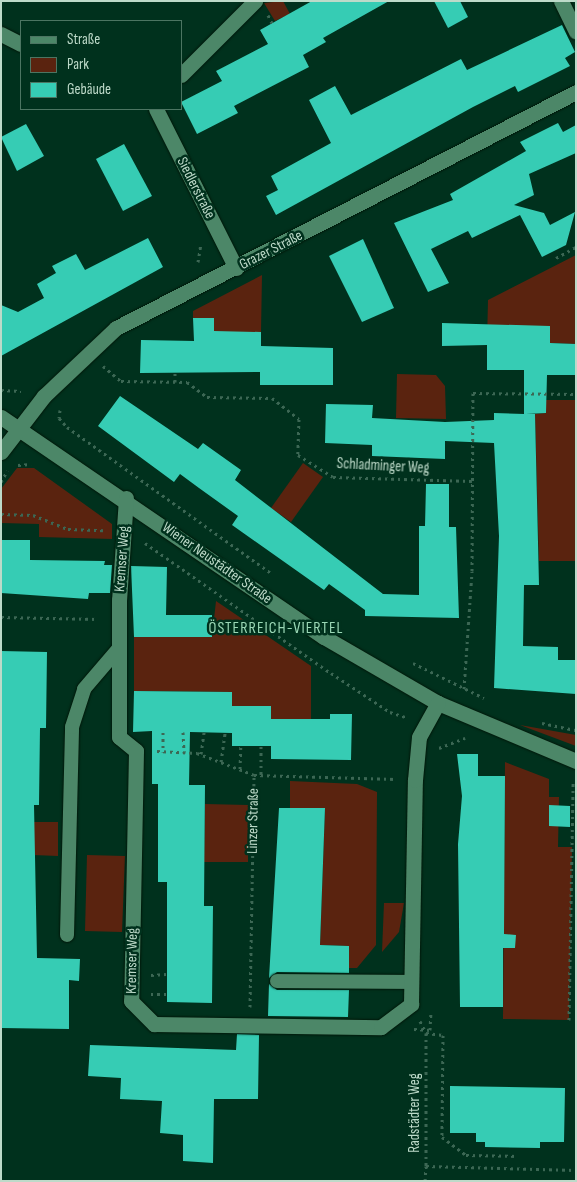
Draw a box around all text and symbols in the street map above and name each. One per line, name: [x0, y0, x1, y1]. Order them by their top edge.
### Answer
legend: [20, 20, 182, 110]
text: Straße: [67, 30, 100, 49]
text: Park: [67, 55, 89, 74]
text: Gebäude: [67, 80, 111, 99]
street label: Siedlerstraße: [173, 154, 219, 222]
street label: Grazer Straße: [236, 226, 306, 274]
street label: Schladminger Weg: [336, 455, 430, 477]
street label: Wiener Neustädter Straße: [159, 518, 275, 608]
street label: Kremser Weg: [111, 525, 133, 593]
district label: ÖSTERREICH-VIERTEL: [206, 619, 346, 639]
street label: Linzer Straße: [243, 788, 263, 854]
street label: Kremser Weg: [122, 928, 142, 994]
street label: Radstädter Weg: [406, 1073, 424, 1153]

